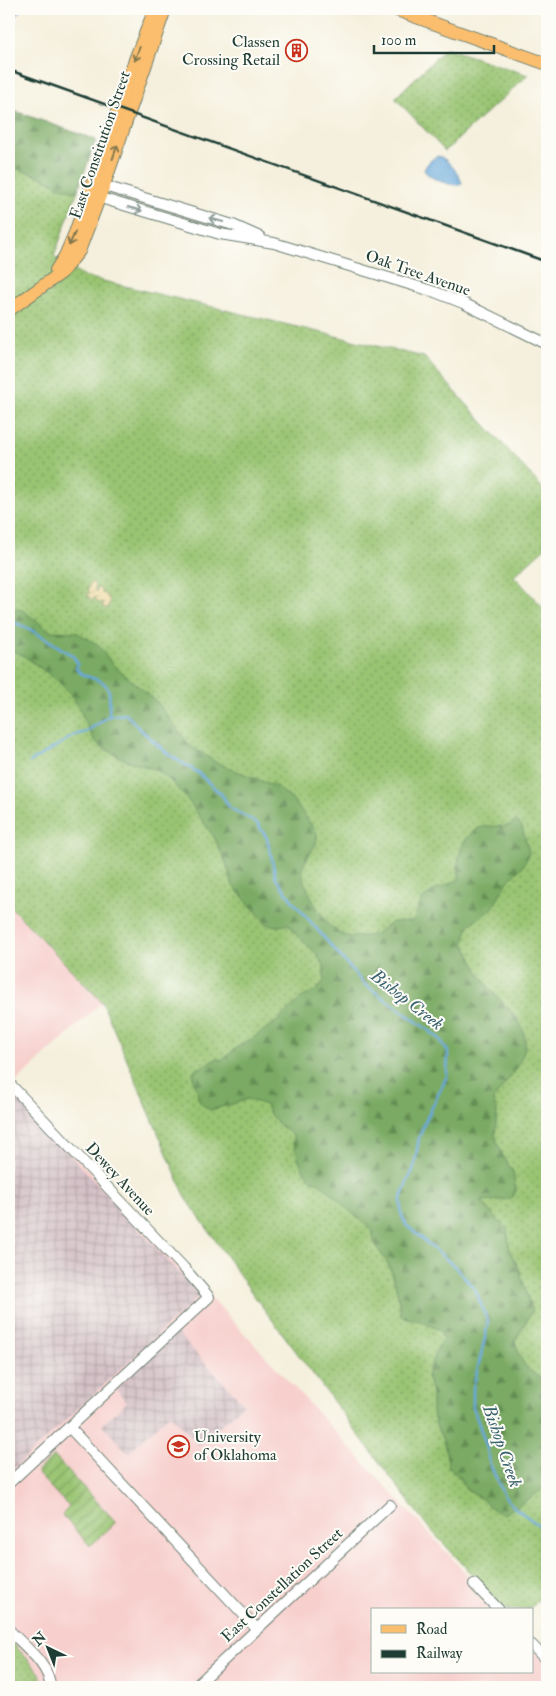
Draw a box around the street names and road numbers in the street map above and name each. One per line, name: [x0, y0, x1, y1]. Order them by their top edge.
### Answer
street label: East Constitution Street: [65, 68, 135, 222]
street label: Oak Tree Avenue: [363, 246, 473, 300]
street label: Dewey Avenue: [81, 1138, 159, 1220]
street label: East Constellation Street: [217, 1523, 347, 1647]

